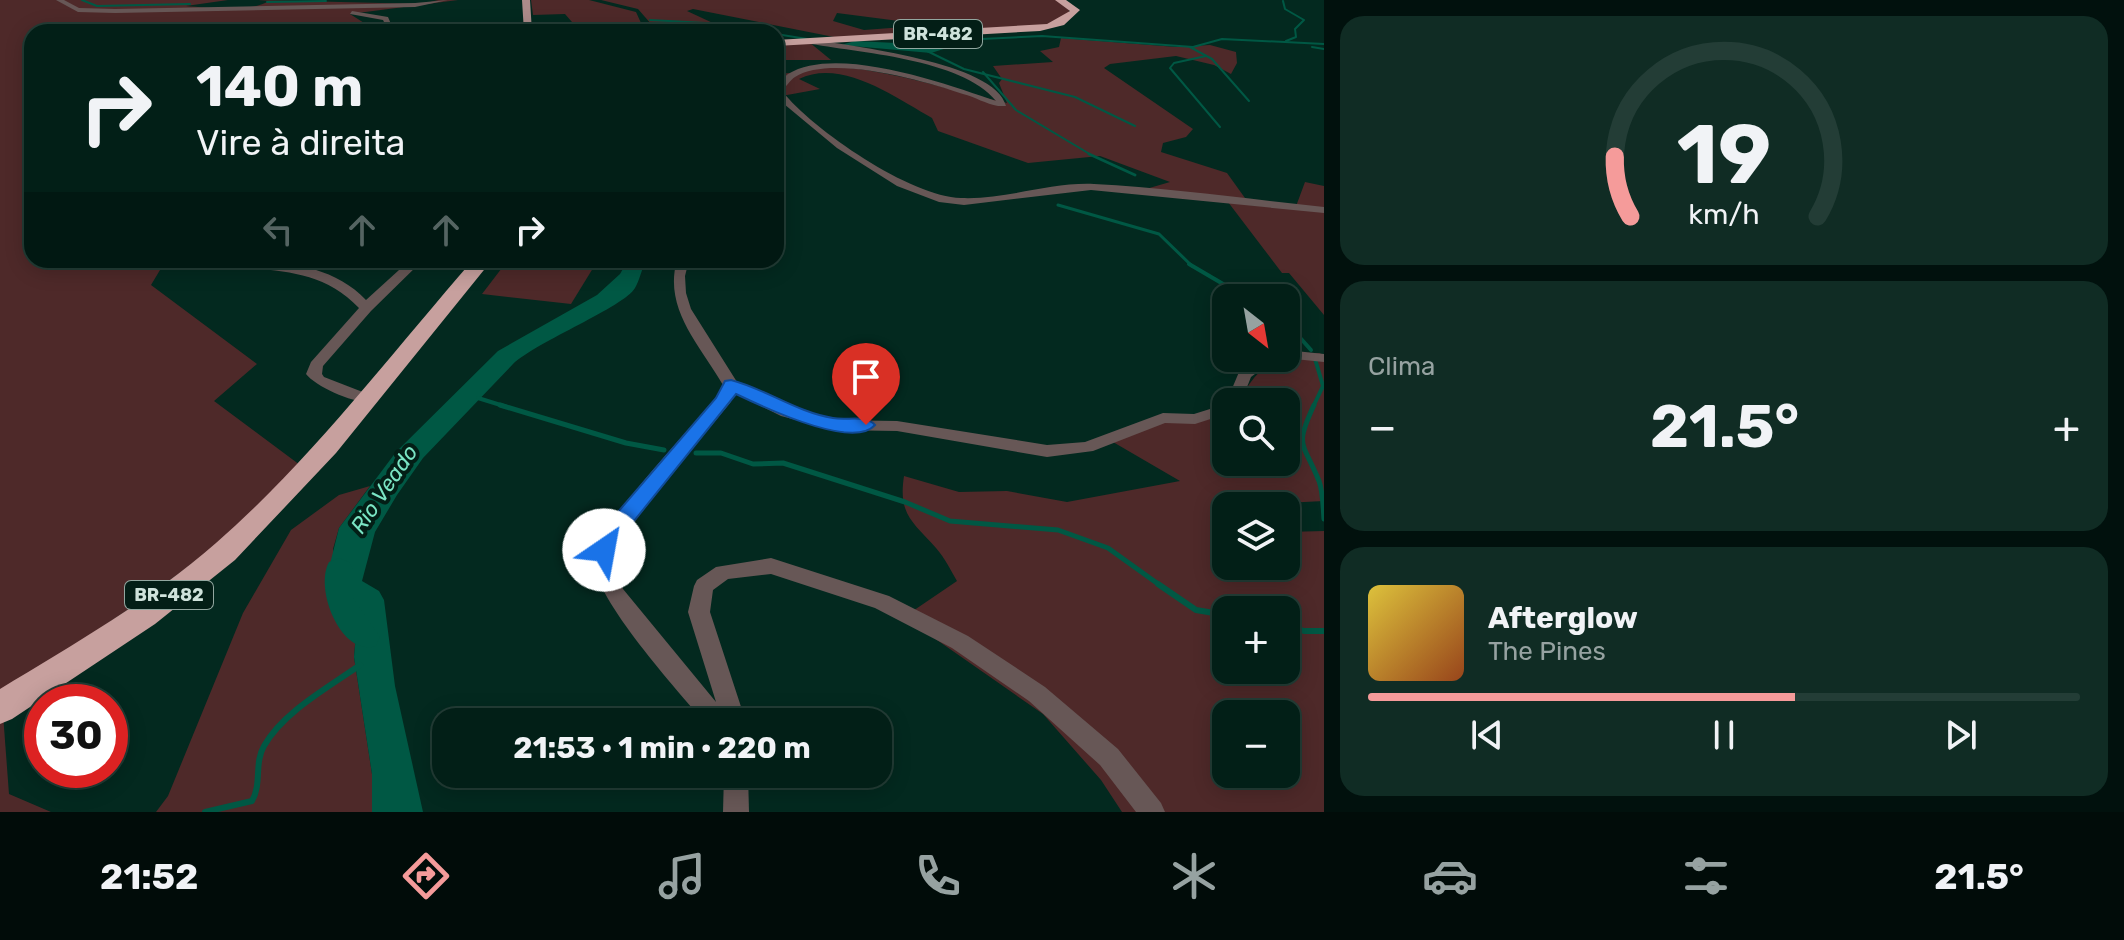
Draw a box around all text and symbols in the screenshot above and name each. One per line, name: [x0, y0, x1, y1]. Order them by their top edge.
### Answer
road number: BR-482: [894, 20, 982, 48]
text: 140 m: [196, 54, 363, 120]
icon: right: [64, 56, 168, 160]
text: 19: [1677, 104, 1771, 203]
text: Vire à direita: [196, 121, 405, 164]
text: km/h: [1688, 197, 1760, 231]
icon: left: [256, 208, 300, 252]
icon: ahead: [340, 208, 384, 252]
icon: ahead: [424, 208, 468, 252]
icon: right: [508, 208, 552, 252]
north arrow: [1212, 284, 1300, 372]
map controls: [1212, 284, 1300, 788]
pin: [832, 343, 900, 425]
text: Clima: [1368, 351, 1435, 382]
icon: arrive: [844, 355, 888, 399]
button: search: [1212, 388, 1300, 476]
text: 21.5°: [1650, 391, 1799, 462]
text: −: [1368, 401, 1397, 453]
text: +: [2053, 401, 2080, 453]
water label: Rio Veado: [344, 439, 424, 539]
button: layers: [1212, 492, 1300, 580]
position arrow: [562, 508, 646, 592]
road number: BR-482: [125, 581, 213, 609]
button: +: [1212, 596, 1300, 684]
text: Afterglow: [1488, 600, 1638, 636]
text: The Pines: [1488, 636, 1606, 667]
speed limit sign: 30: [24, 684, 128, 788]
button: −: [1212, 700, 1300, 788]
icon: previous: [1465, 713, 1509, 757]
icon: pause: [1702, 713, 1746, 757]
icon: next: [1939, 713, 1983, 757]
text: 21:53 · 1 min · 220 m: [513, 730, 811, 766]
icon: directions: [398, 848, 454, 904]
icon: music: [654, 848, 710, 904]
icon: phone: [910, 848, 966, 904]
icon: climate: [1166, 848, 1222, 904]
icon: car: [1422, 848, 1478, 904]
icon: filters: [1678, 848, 1734, 904]
text: 21:52: [100, 855, 198, 898]
text: 21.5°: [1934, 855, 2024, 898]

